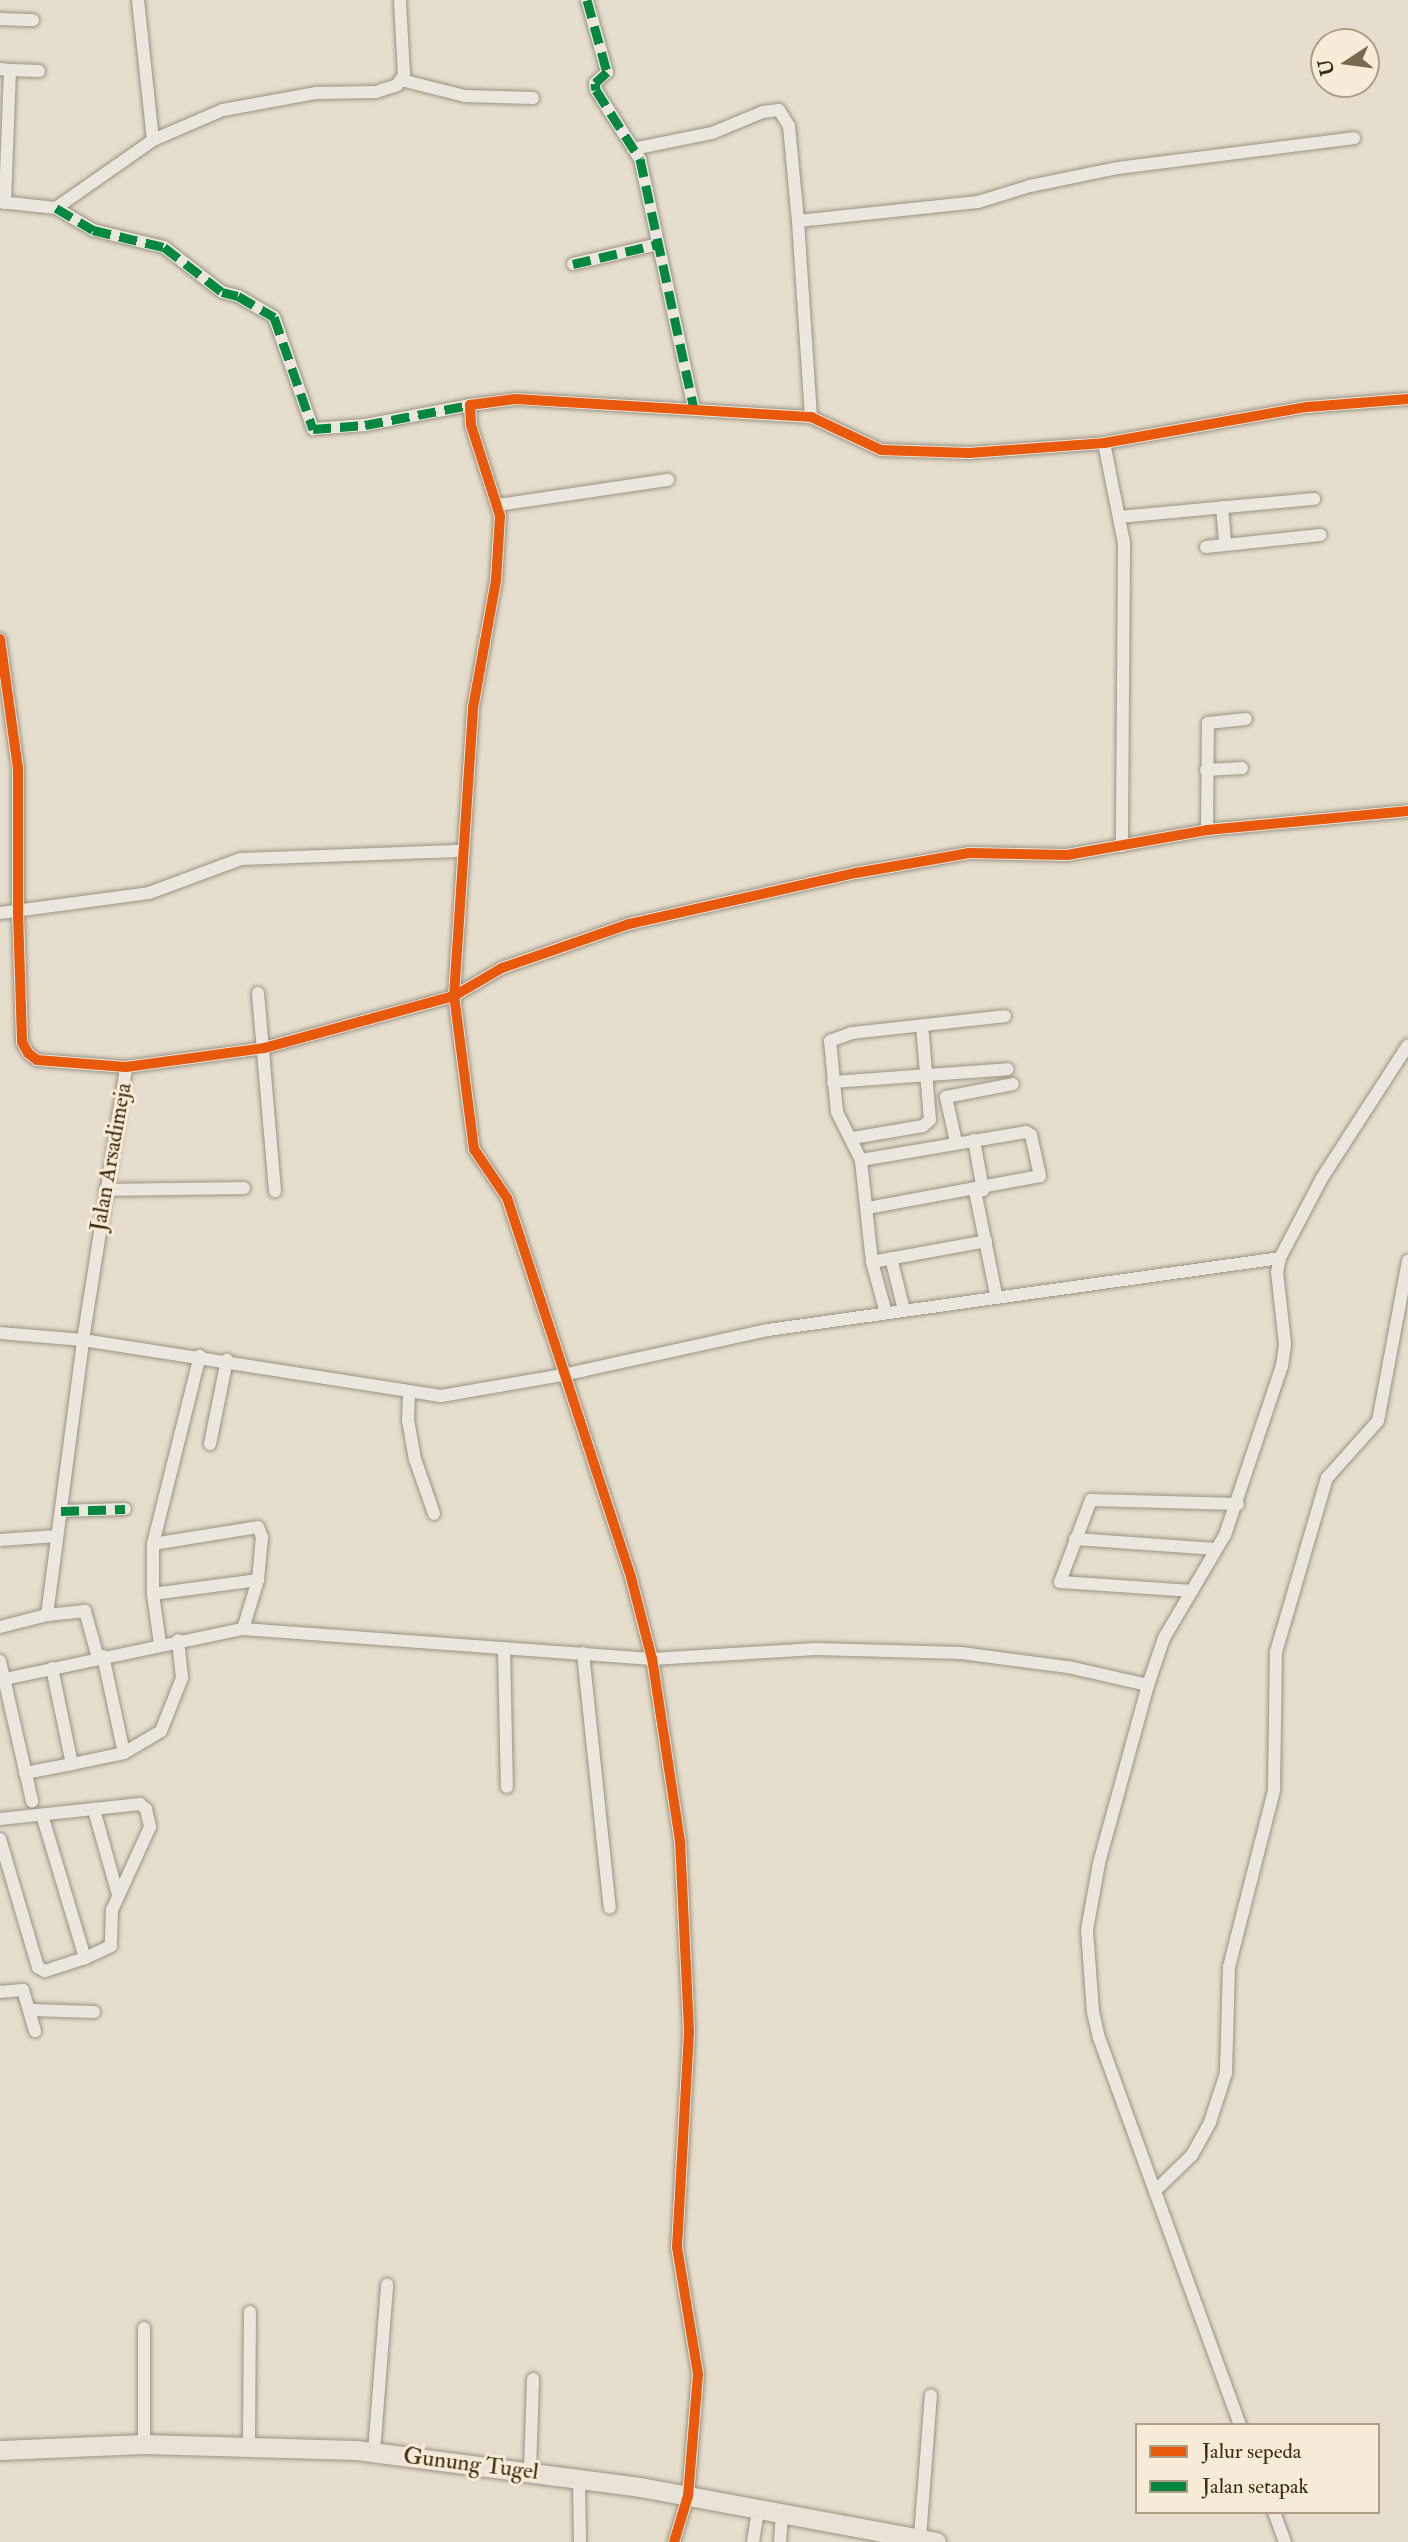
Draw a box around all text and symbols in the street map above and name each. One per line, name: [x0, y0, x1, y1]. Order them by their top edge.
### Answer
north arrow: [1310, 28, 1380, 98]
text: U: [1313, 57, 1340, 78]
street label: Jalan Arsadimeja: [84, 1081, 138, 1233]
legend: [1135, 2423, 1380, 2514]
text: Jalur sepeda: [1202, 2438, 1301, 2465]
street label: Gunung Tugel: [402, 2442, 540, 2486]
text: Jalan setapak: [1202, 2473, 1309, 2500]

